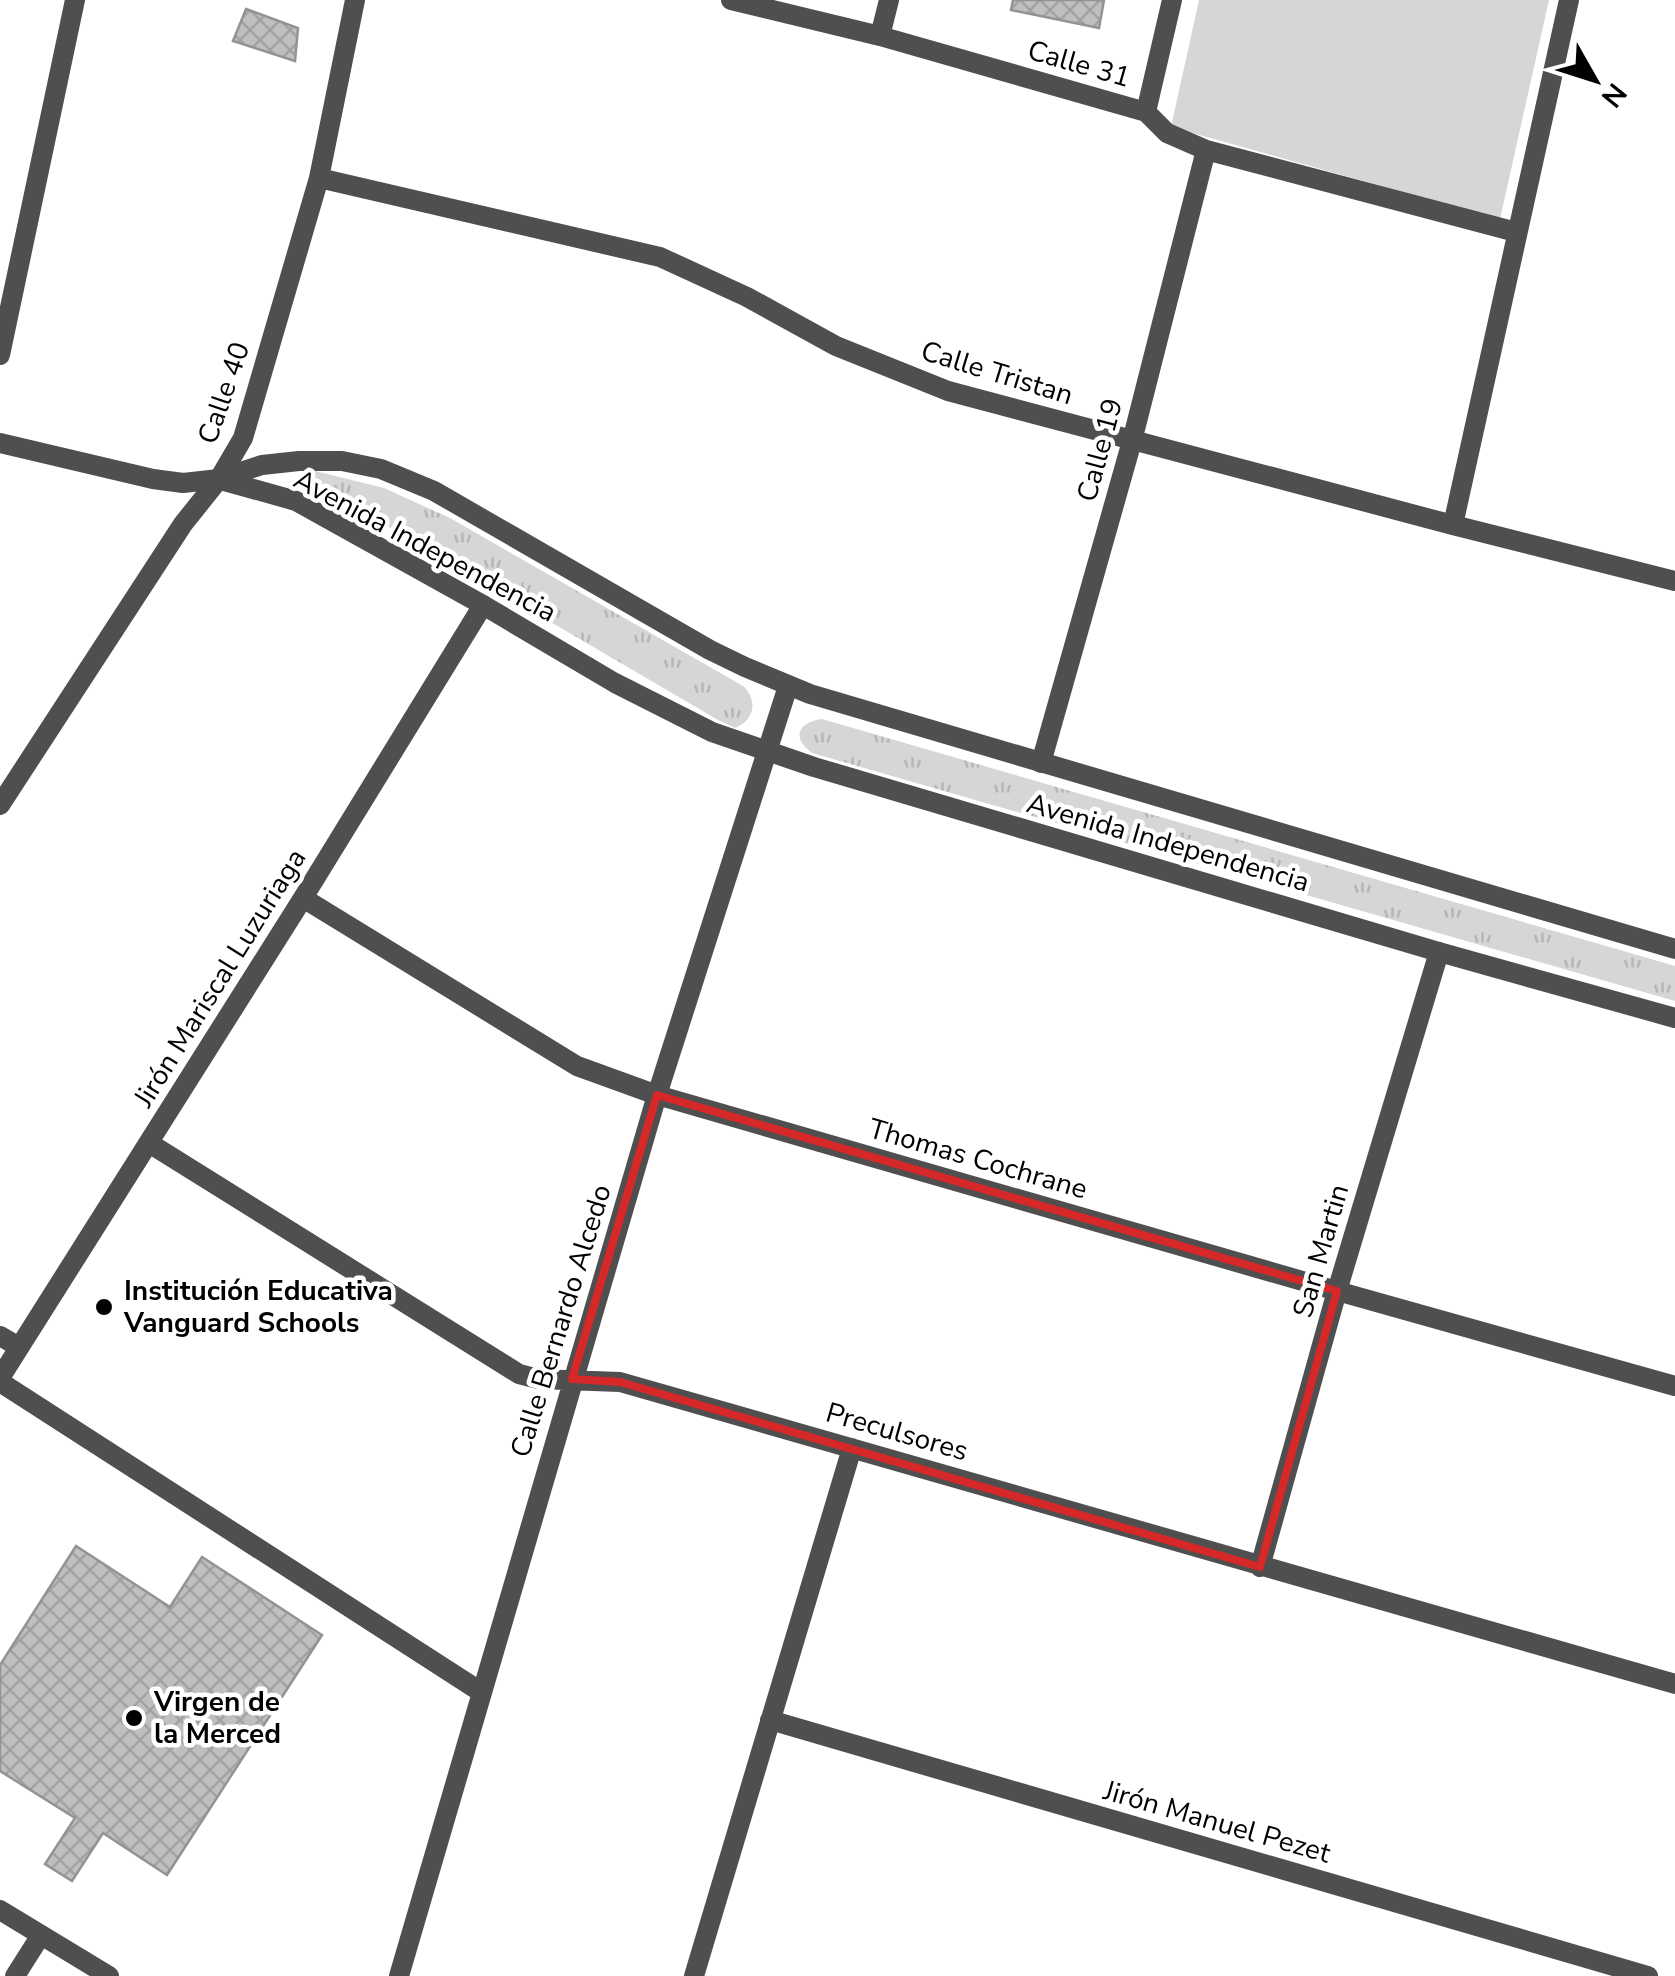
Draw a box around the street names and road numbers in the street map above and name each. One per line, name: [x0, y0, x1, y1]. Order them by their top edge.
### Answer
street label: Calle 31: [1023, 31, 1135, 97]
street label: Calle Tristan: [916, 332, 1078, 414]
street label: Calle 40: [189, 337, 259, 449]
street label: Calle 19: [1068, 394, 1132, 506]
street label: Avenida Independencia: [287, 461, 563, 631]
street label: Avenida Independencia: [1022, 784, 1314, 902]
street label: Jirón Mariscal Luzuriaga: [124, 842, 315, 1115]
street label: Thomas Cochrane: [864, 1110, 1092, 1208]
street label: Calle Bernardo Alcedo: [501, 1180, 621, 1462]
street label: San Martin: [1284, 1180, 1358, 1322]
street label: Preculsores: [821, 1394, 973, 1470]
street label: Jirón Manuel Pezet: [1098, 1771, 1335, 1873]

